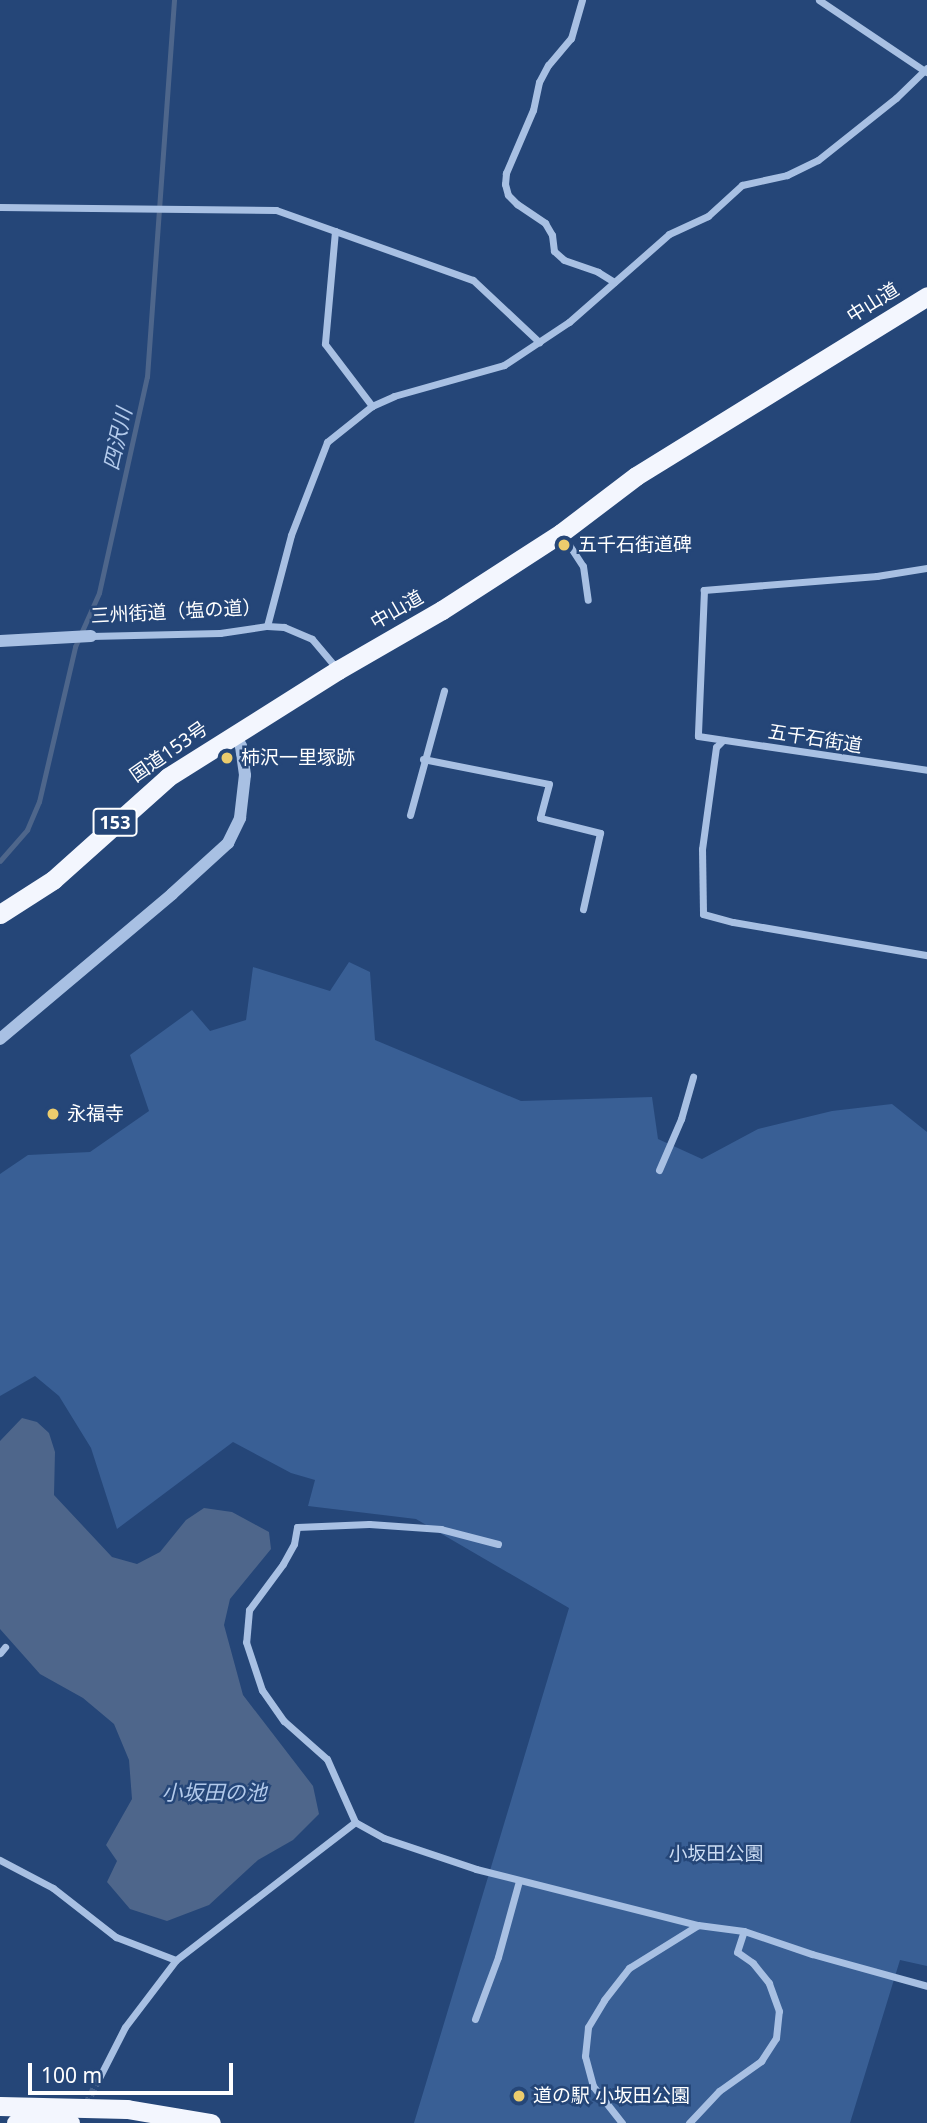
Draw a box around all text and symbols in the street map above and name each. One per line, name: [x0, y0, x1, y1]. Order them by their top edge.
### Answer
street label: 中山道: [843, 278, 903, 328]
water label: 四沢川: [98, 405, 136, 473]
place label: 五千石街道碑: [578, 534, 692, 556]
marker: 五千石街道碑: [556, 537, 572, 553]
street label: 中山道: [367, 586, 427, 634]
street label: 三州街道（塩の道）: [90, 596, 262, 628]
street label: 国道153号: [126, 717, 212, 787]
street label: 五千石街道: [766, 720, 864, 758]
place label: 柿沢一里塚跡: [241, 747, 355, 769]
marker: 柿沢一里塚跡: [219, 750, 235, 766]
road number: 153: [92, 808, 138, 836]
place label: 永福寺: [67, 1103, 124, 1125]
marker: 永福寺: [45, 1106, 61, 1122]
water label: 小坂田の池: [162, 1779, 266, 1805]
park label: 小坂田公園: [669, 1843, 763, 1865]
scale bar: [32, 2050, 236, 2094]
text: 100 m: [41, 2061, 102, 2089]
place label: 道の駅 小坂田公園: [533, 2085, 690, 2107]
marker: 道の駅 小坂田公園: [511, 2088, 527, 2104]

